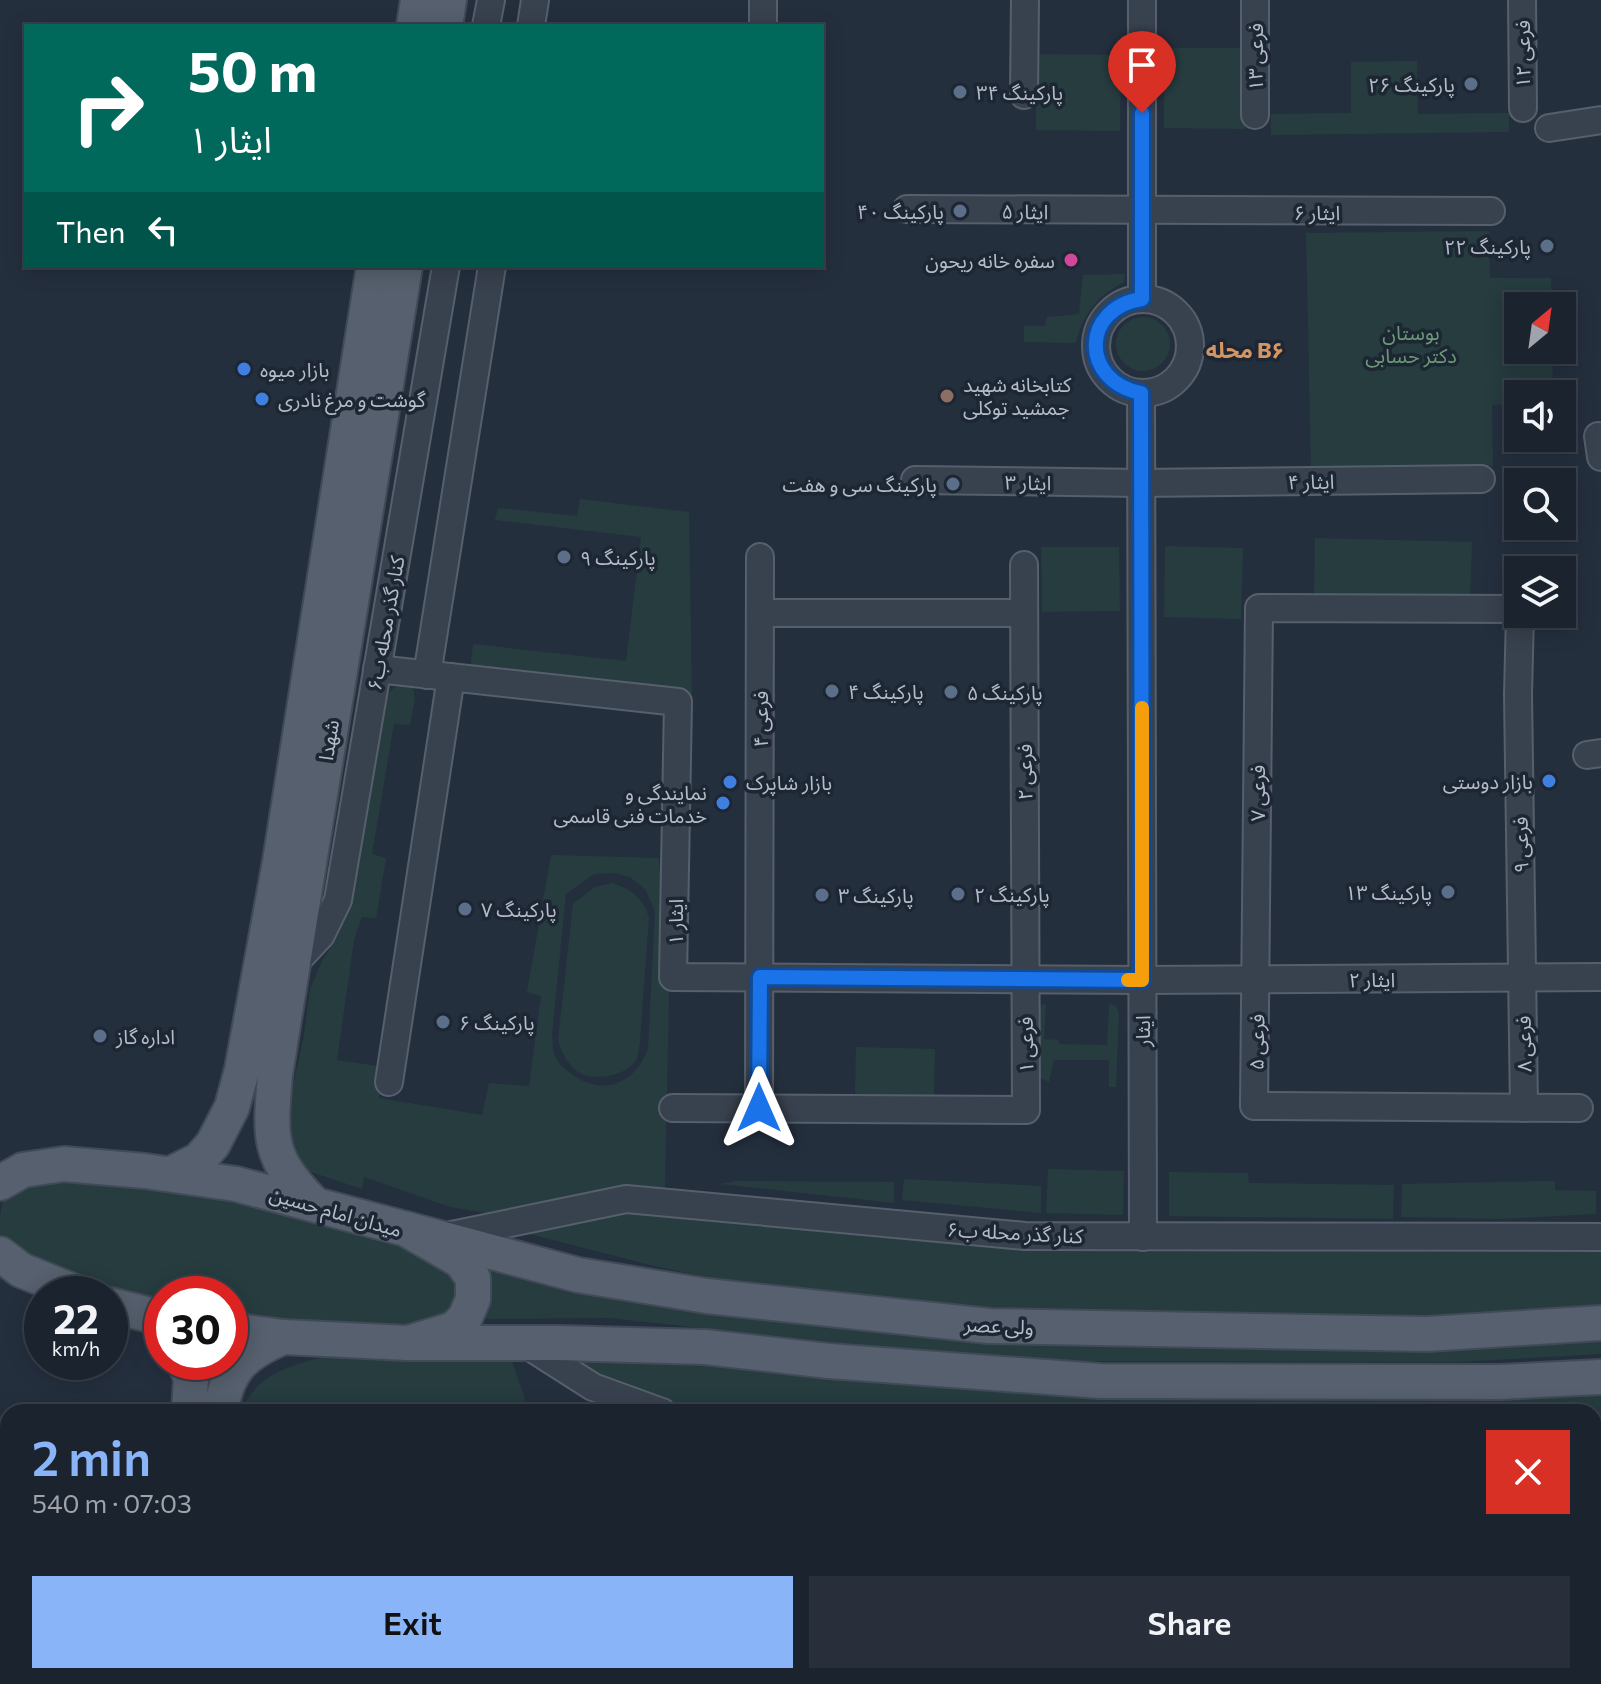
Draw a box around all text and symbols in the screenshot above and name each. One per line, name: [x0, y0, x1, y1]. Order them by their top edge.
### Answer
street label: فرعی ۱۲: [1510, 20, 1535, 88]
street label: فرعی ۱۳: [1243, 23, 1268, 91]
pin: [1108, 31, 1176, 113]
text: 50 m: [188, 35, 317, 104]
icon: arrive: [1120, 43, 1164, 87]
icon: right: [56, 56, 160, 160]
place label: پارکینگ ۲۶: [1368, 72, 1455, 98]
marker: پارکینگ ۲۶: [1462, 75, 1480, 93]
place label: پارکینگ ۳۴: [976, 80, 1063, 106]
marker: پارکینگ ۳۴: [951, 83, 969, 101]
text: ایثار ۱: [188, 116, 272, 160]
place label: پارکینگ ۴۰: [857, 199, 944, 225]
street label: ایثار ۵: [1001, 199, 1049, 224]
street label: ایثار ۶: [1294, 200, 1340, 225]
marker: پارکینگ ۴۰: [951, 202, 969, 220]
icon: left: [141, 208, 185, 252]
text: Then: [56, 212, 125, 249]
place label: پارکینگ ۲۲: [1444, 234, 1531, 260]
marker: پارکینگ ۲۲: [1538, 237, 1556, 255]
place label: سفره خانه ریحون: [925, 248, 1055, 273]
marker: سفره خانه ریحون: [1062, 251, 1080, 269]
north arrow: [1504, 292, 1576, 364]
map controls: [1504, 292, 1576, 628]
park label: بوستان دکتر حسابی: [1365, 320, 1457, 368]
district label: محله B۶: [1206, 336, 1284, 363]
place label: بازار میوه: [260, 357, 329, 382]
marker: بازار میوه: [235, 360, 253, 378]
place label: کتابخانه شهید جمشید توکلی: [963, 372, 1072, 420]
button: sound: [1504, 380, 1576, 452]
place label: گوشت و مرغ نادری: [278, 387, 426, 415]
marker: کتابخانه شهید جمشید توکلی: [938, 387, 956, 405]
marker: گوشت و مرغ نادری: [253, 390, 271, 408]
button: search: [1504, 468, 1576, 540]
street label: ایثار ۴: [1287, 469, 1335, 494]
street label: ایثار ۳: [1004, 470, 1052, 495]
place label: پارکینگ سی و هفت: [783, 472, 937, 498]
marker: پارکینگ سی و هفت: [944, 475, 962, 493]
place label: پارکینگ ۹: [580, 545, 656, 571]
marker: پارکینگ ۹: [555, 548, 573, 566]
street label: کنار گذر محله ب۶: [361, 553, 410, 692]
button: layers: [1504, 556, 1576, 628]
place label: پارکینگ ۴: [848, 679, 924, 705]
place label: پارکینگ ۵: [967, 680, 1043, 706]
marker: پارکینگ ۴: [823, 682, 841, 700]
marker: پارکینگ ۵: [942, 683, 960, 701]
street label: فرعی ۴: [748, 691, 773, 747]
street label: شهدا: [313, 718, 343, 762]
street label: فرعی ۲: [1012, 744, 1037, 800]
street label: فرعی ۷: [1245, 765, 1270, 821]
place label: بازار دوستی: [1443, 769, 1533, 794]
place label: بازار شاپرک: [746, 770, 832, 796]
marker: بازار دوستی: [1540, 772, 1558, 790]
marker: بازار شاپرک: [721, 773, 739, 791]
place label: نمایندگی و خدمات فنی قاسمی: [554, 780, 707, 828]
marker: نمایندگی و خدمات فنی قاسمی: [714, 794, 732, 812]
street label: فرعی ۹: [1508, 817, 1533, 873]
place label: پارکینگ ۱۳: [1345, 880, 1432, 906]
place label: پارکینگ ۲: [974, 882, 1050, 908]
place label: پارکینگ ۳: [838, 883, 914, 909]
marker: پارکینگ ۱۳: [1439, 883, 1457, 901]
marker: پارکینگ ۲: [949, 885, 967, 903]
marker: پارکینگ ۳: [813, 886, 831, 904]
place label: پارکینگ ۷: [481, 897, 557, 923]
street label: ایثار ۱: [663, 899, 688, 945]
marker: پارکینگ ۷: [456, 900, 474, 918]
street label: ایثار ۲: [1349, 967, 1395, 992]
place label: پارکینگ ۶: [459, 1010, 535, 1036]
marker: پارکینگ ۶: [434, 1013, 452, 1031]
street label: فرعی ۵: [1244, 1014, 1269, 1070]
street label: ایثار: [1130, 1015, 1155, 1048]
street label: فرعی ۸: [1511, 1016, 1536, 1072]
street label: فرعی ۱: [1013, 1017, 1038, 1073]
place label: اداره گاز: [115, 1024, 175, 1049]
marker: اداره گاز: [91, 1027, 109, 1045]
position arrow: [717, 1066, 801, 1150]
street label: میدان امام حسین: [266, 1181, 405, 1245]
street label: کنار گذر محله ب۶: [946, 1216, 1084, 1249]
speed limit sign: 30: [144, 1276, 248, 1380]
text: 22: [53, 1293, 99, 1342]
street label: ولی عصر: [963, 1311, 1034, 1340]
text: km/h: [52, 1336, 100, 1360]
text: 2 min: [32, 1427, 151, 1486]
button: close: [1486, 1430, 1570, 1514]
text: 540 m · 07:03: [32, 1487, 192, 1518]
button: Exit: [32, 1576, 793, 1668]
button: Share: [809, 1576, 1570, 1668]

